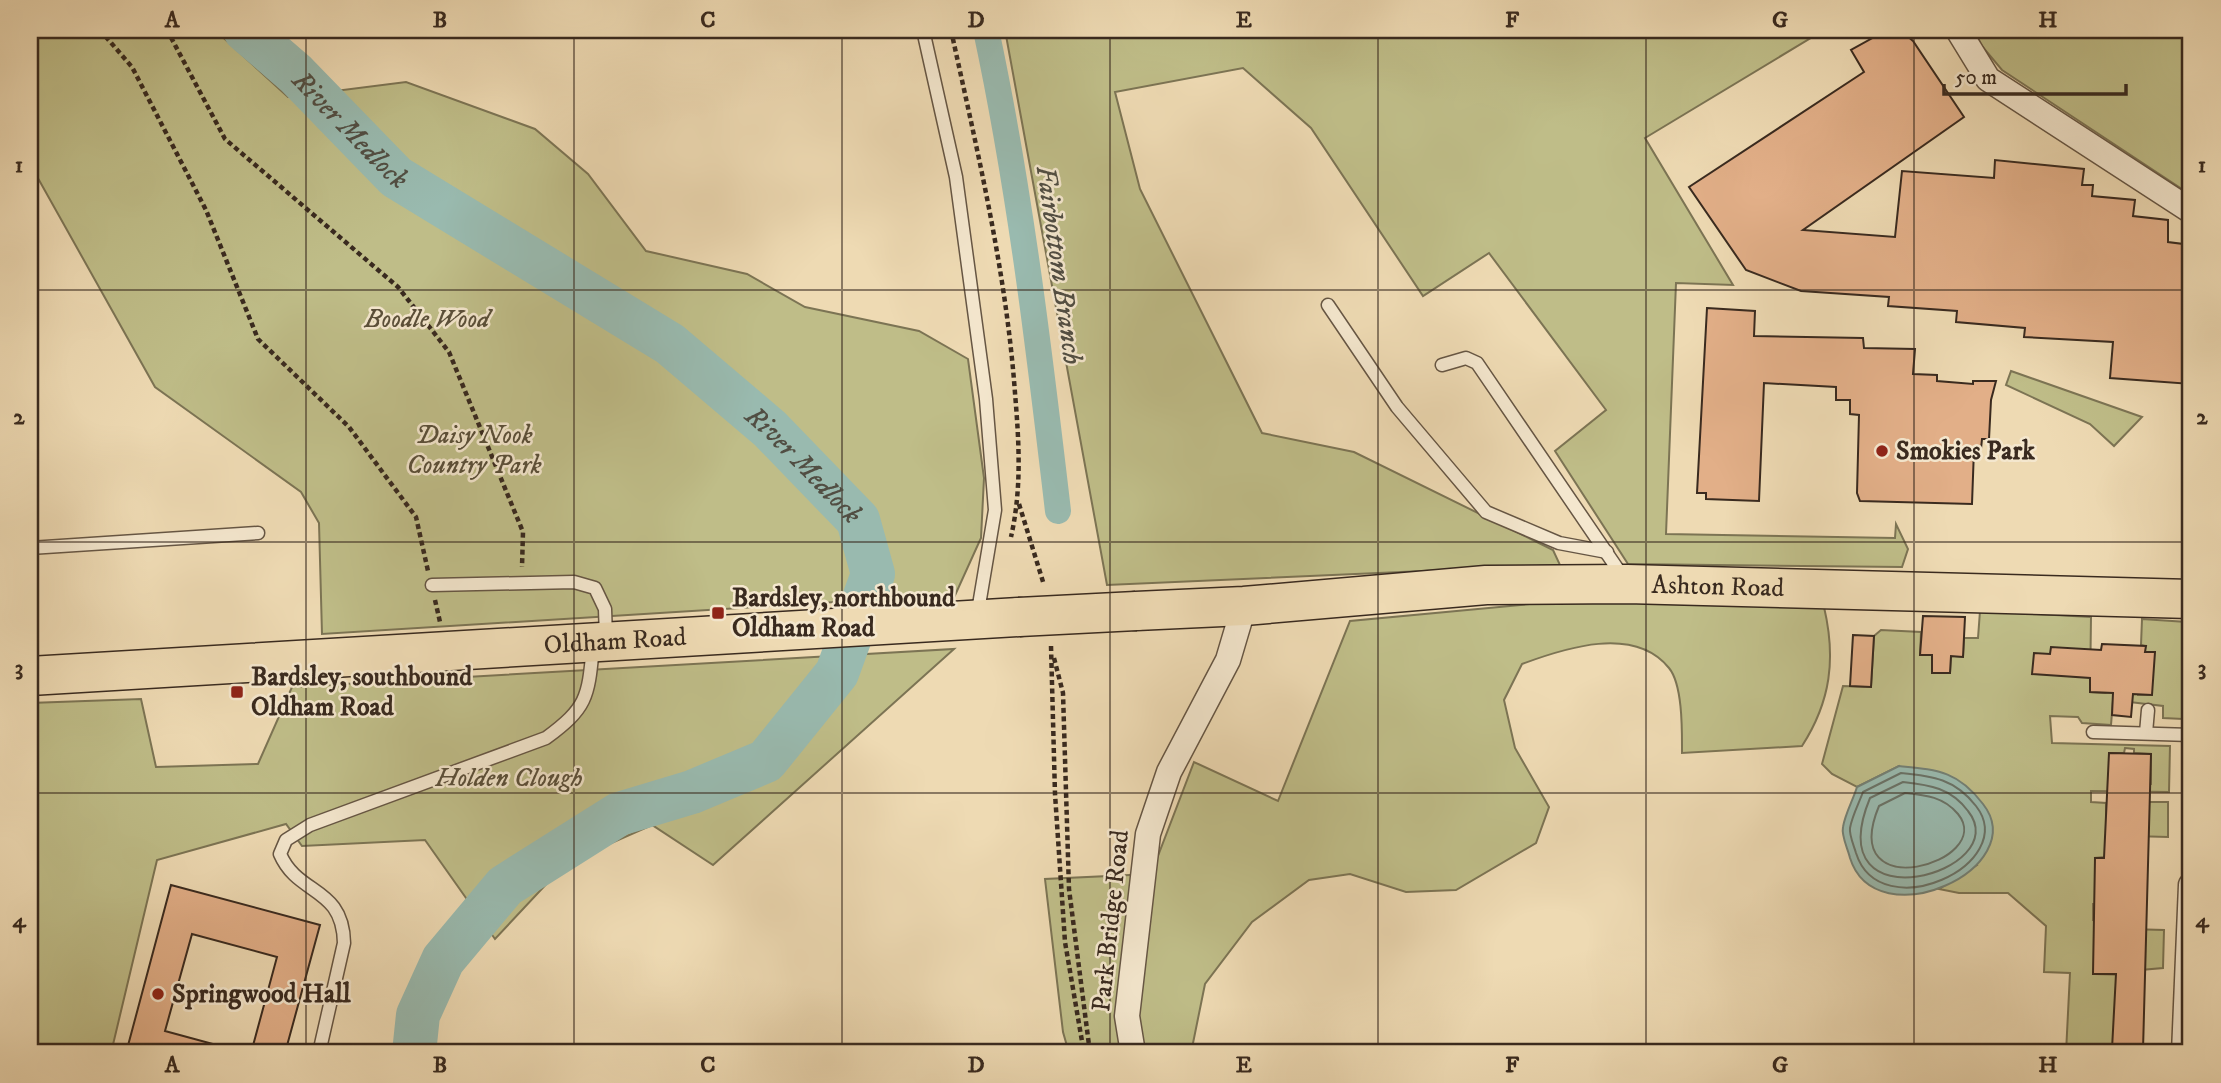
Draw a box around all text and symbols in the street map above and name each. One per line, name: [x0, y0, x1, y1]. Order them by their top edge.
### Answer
text: A: [164, 6, 181, 35]
text: B: [433, 6, 447, 35]
text: C: [700, 6, 716, 35]
text: D: [967, 6, 985, 35]
text: E: [1236, 6, 1252, 35]
text: F: [1505, 6, 1520, 35]
text: G: [1772, 6, 1788, 35]
text: H: [2038, 6, 2058, 35]
scale bar: [1944, 52, 2126, 96]
water label: River Medlock: [284, 62, 414, 197]
text: 50 m: [1955, 65, 1997, 91]
text: 1: [15, 151, 23, 180]
text: 1: [2198, 151, 2206, 180]
water label: Fairbottom Branch: [1028, 163, 1090, 367]
park label: Boodle Wood: [363, 303, 493, 336]
water label: River Medlock: [737, 397, 870, 531]
text: 2: [13, 403, 25, 432]
text: 2: [2196, 403, 2208, 432]
park label: Daisy Nook Country Park: [406, 419, 542, 482]
place label: Smokies Park: [1896, 435, 2036, 468]
marker: Smokies Park: [1874, 443, 1890, 459]
street label: Ashton Road: [1651, 568, 1785, 605]
place label: Bardsley, northbound Oldham Road: [732, 582, 956, 645]
marker: Bardsley, northbound Oldham Road: [710, 605, 726, 621]
street label: Oldham Road: [543, 620, 687, 662]
text: 3: [15, 654, 23, 683]
text: 3: [2198, 654, 2206, 683]
place label: Bardsley, southbound Oldham Road: [251, 661, 473, 724]
marker: Bardsley, southbound Oldham Road: [229, 684, 245, 700]
park label: Holden Clough: [434, 762, 583, 795]
street label: Park Bridge Road: [1085, 828, 1137, 1014]
text: 4: [12, 906, 27, 935]
text: 4: [2195, 906, 2210, 935]
place label: Springwood Hall: [172, 978, 352, 1011]
marker: Springwood Hall: [150, 986, 166, 1002]
text: A: [164, 1051, 181, 1080]
text: B: [433, 1051, 447, 1080]
text: C: [700, 1051, 716, 1080]
text: D: [967, 1051, 985, 1080]
text: E: [1236, 1051, 1252, 1080]
text: F: [1505, 1051, 1520, 1080]
text: G: [1772, 1051, 1788, 1080]
text: H: [2038, 1051, 2058, 1080]

